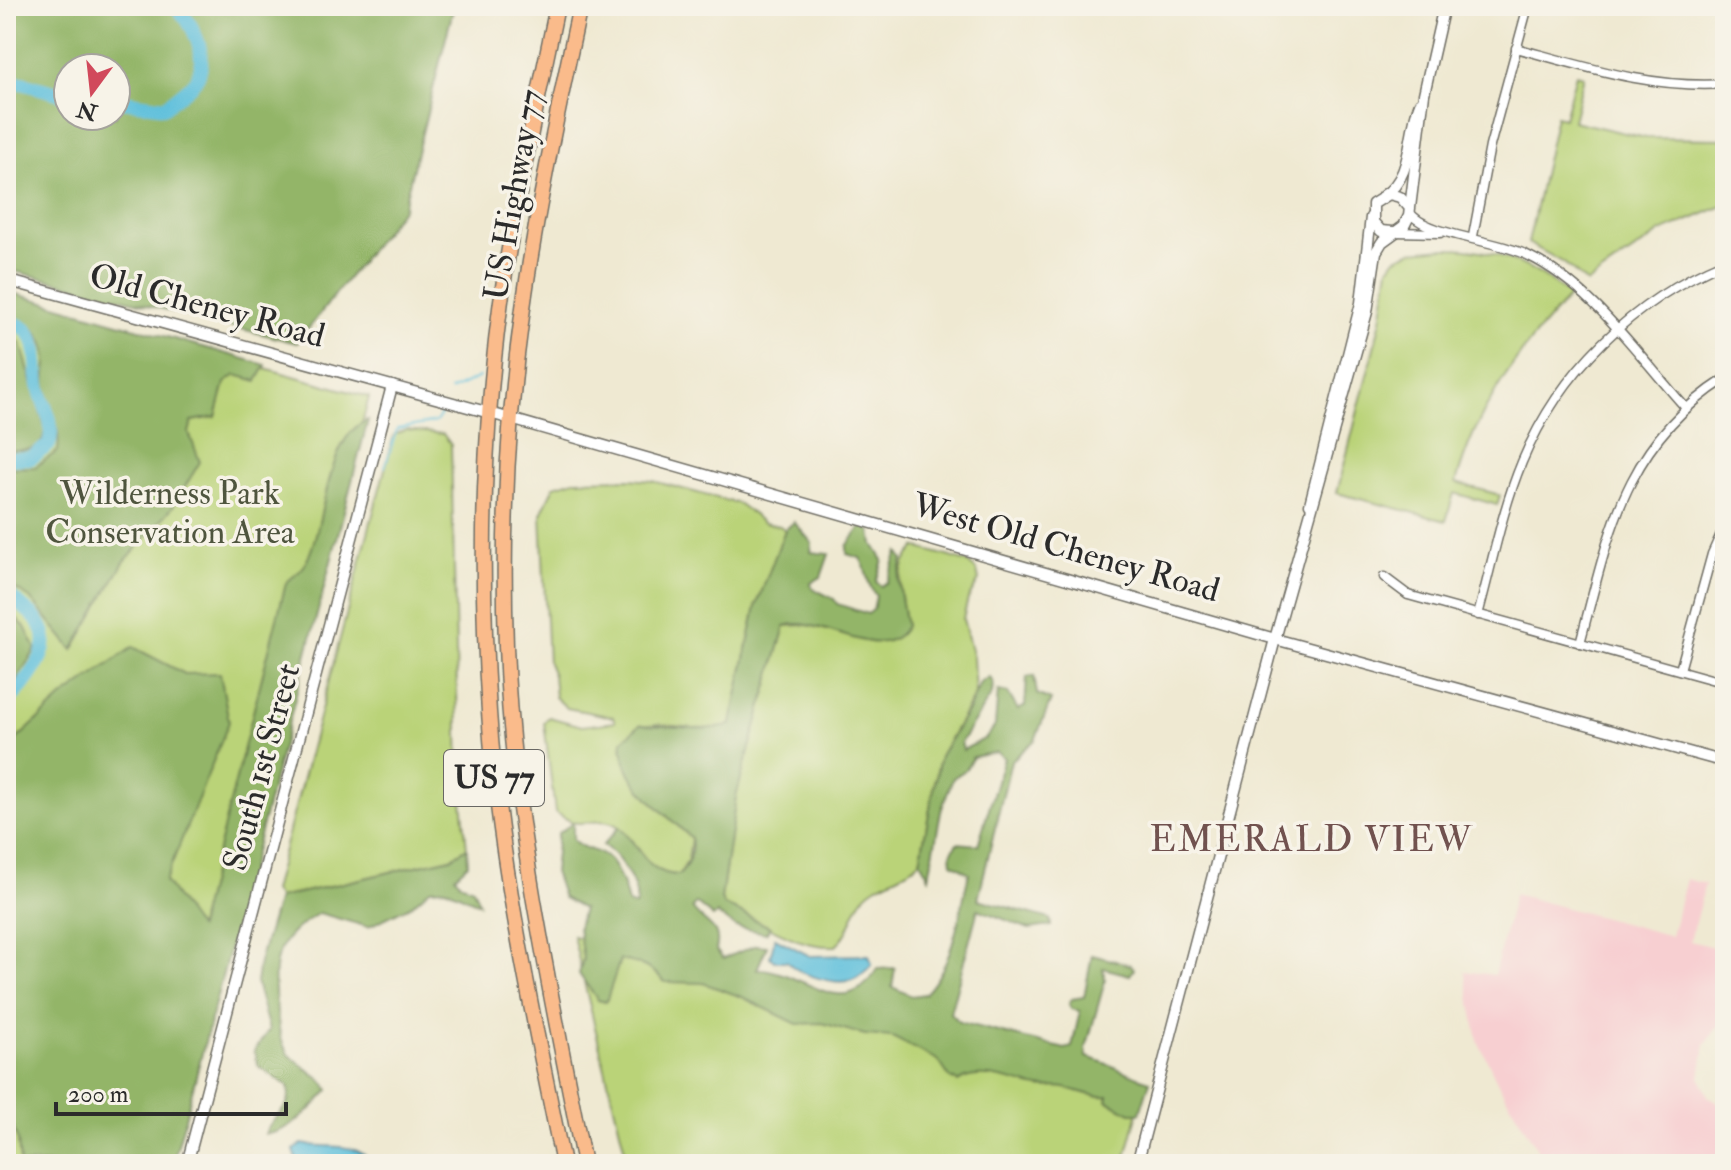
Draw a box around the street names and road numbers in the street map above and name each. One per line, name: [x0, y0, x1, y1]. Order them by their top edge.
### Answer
street label: US Highway 77: [474, 86, 554, 304]
street label: Old Cheney Road: [85, 254, 330, 358]
street label: West Old Cheney Road: [907, 483, 1225, 612]
street label: South 1st Street: [214, 659, 310, 875]
road number: US 77: [444, 750, 544, 806]

